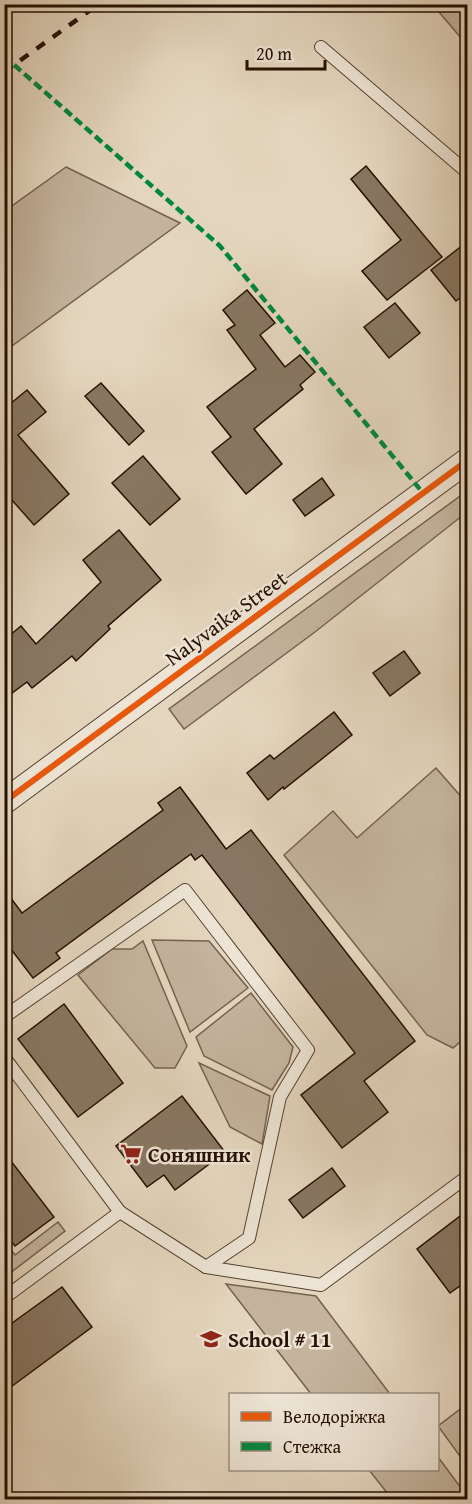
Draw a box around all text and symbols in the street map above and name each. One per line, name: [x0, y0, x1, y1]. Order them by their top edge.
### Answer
scale bar: [247, 33, 325, 71]
text: 20 m: [256, 40, 292, 67]
street label: Nalyvaika Street: [159, 563, 294, 673]
place label: Соняшник: [148, 1139, 251, 1170]
supermarket icon: Соняшник: [119, 1142, 143, 1166]
place label: School # 11: [228, 1324, 332, 1355]
school or university icon: School # 11: [199, 1327, 223, 1351]
legend: [229, 1393, 439, 1471]
text: Велодоріжка: [283, 1403, 386, 1430]
text: Стежка: [283, 1433, 342, 1460]

